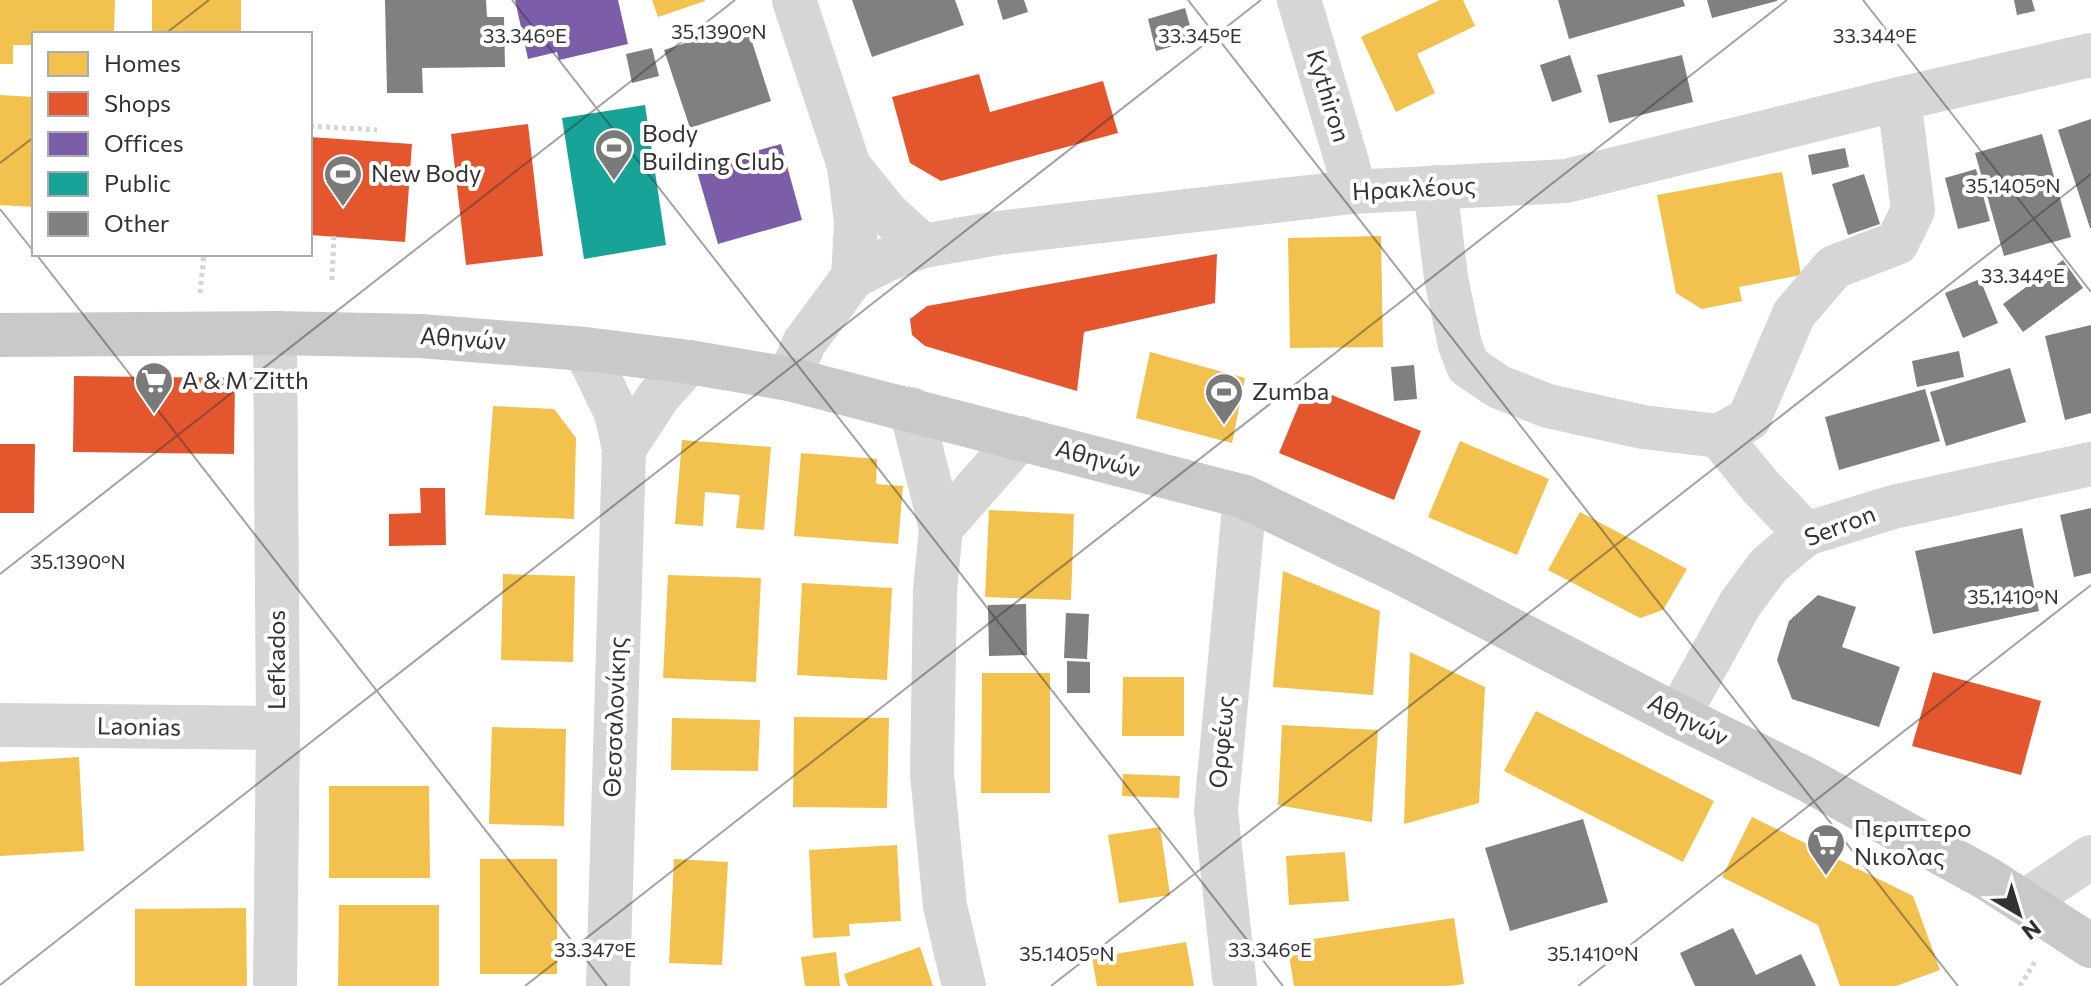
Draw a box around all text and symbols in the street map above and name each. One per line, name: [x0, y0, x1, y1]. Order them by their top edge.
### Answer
text: 35.1390°N: [671, 19, 767, 43]
text: 33.346°E: [483, 23, 567, 47]
text: 33.345°E: [1158, 23, 1242, 47]
text: 33.344°E: [1833, 23, 1917, 47]
legend: [32, 32, 312, 256]
street label: Kythiron: [1302, 46, 1357, 145]
text: Homes: [104, 48, 181, 77]
text: Shops: [104, 88, 171, 117]
place label: Body Building Club: [642, 118, 785, 175]
sports icon: Body Building Club: [593, 127, 635, 182]
text: Offices: [104, 128, 184, 157]
sports icon: New Body: [322, 153, 364, 208]
place label: New Body: [371, 158, 481, 187]
text: Public: [104, 168, 171, 197]
street label: Ηρακλέους: [1351, 170, 1477, 205]
text: 35.1405°N: [1965, 173, 2061, 197]
text: Other: [104, 208, 170, 237]
text: 33.344°E: [1981, 263, 2065, 287]
street label: Αθηνών: [419, 320, 507, 355]
supermarket icon: A & M Zitth: [133, 360, 175, 415]
place label: A & M Zitth: [182, 365, 309, 394]
sports icon: Zumba: [1203, 371, 1245, 426]
place label: Zumba: [1252, 376, 1329, 405]
street label: Αθηνών: [1053, 432, 1144, 483]
street label: Serron: [1800, 498, 1879, 551]
text: 35.1390°N: [30, 549, 126, 573]
text: 35.1410°N: [1967, 584, 2059, 608]
street label: Lefkados: [261, 610, 290, 710]
street label: Θεσσαλονίκης: [596, 636, 631, 798]
street label: Αθηνών: [1644, 686, 1734, 751]
street label: Ορφέως: [1202, 694, 1239, 790]
street label: Laonias: [97, 710, 181, 741]
place label: Περιπτερο Νικολας: [1854, 813, 1972, 870]
supermarket icon: Περιπτερο Νικολας: [1805, 822, 1847, 877]
north arrow: [1979, 874, 2059, 954]
text: N: [2017, 914, 2046, 946]
text: 33.347°E: [554, 937, 636, 961]
text: 33.346°E: [1228, 937, 1312, 961]
text: 35.1405°N: [1019, 941, 1115, 965]
text: 35.1410°N: [1547, 941, 1639, 965]

